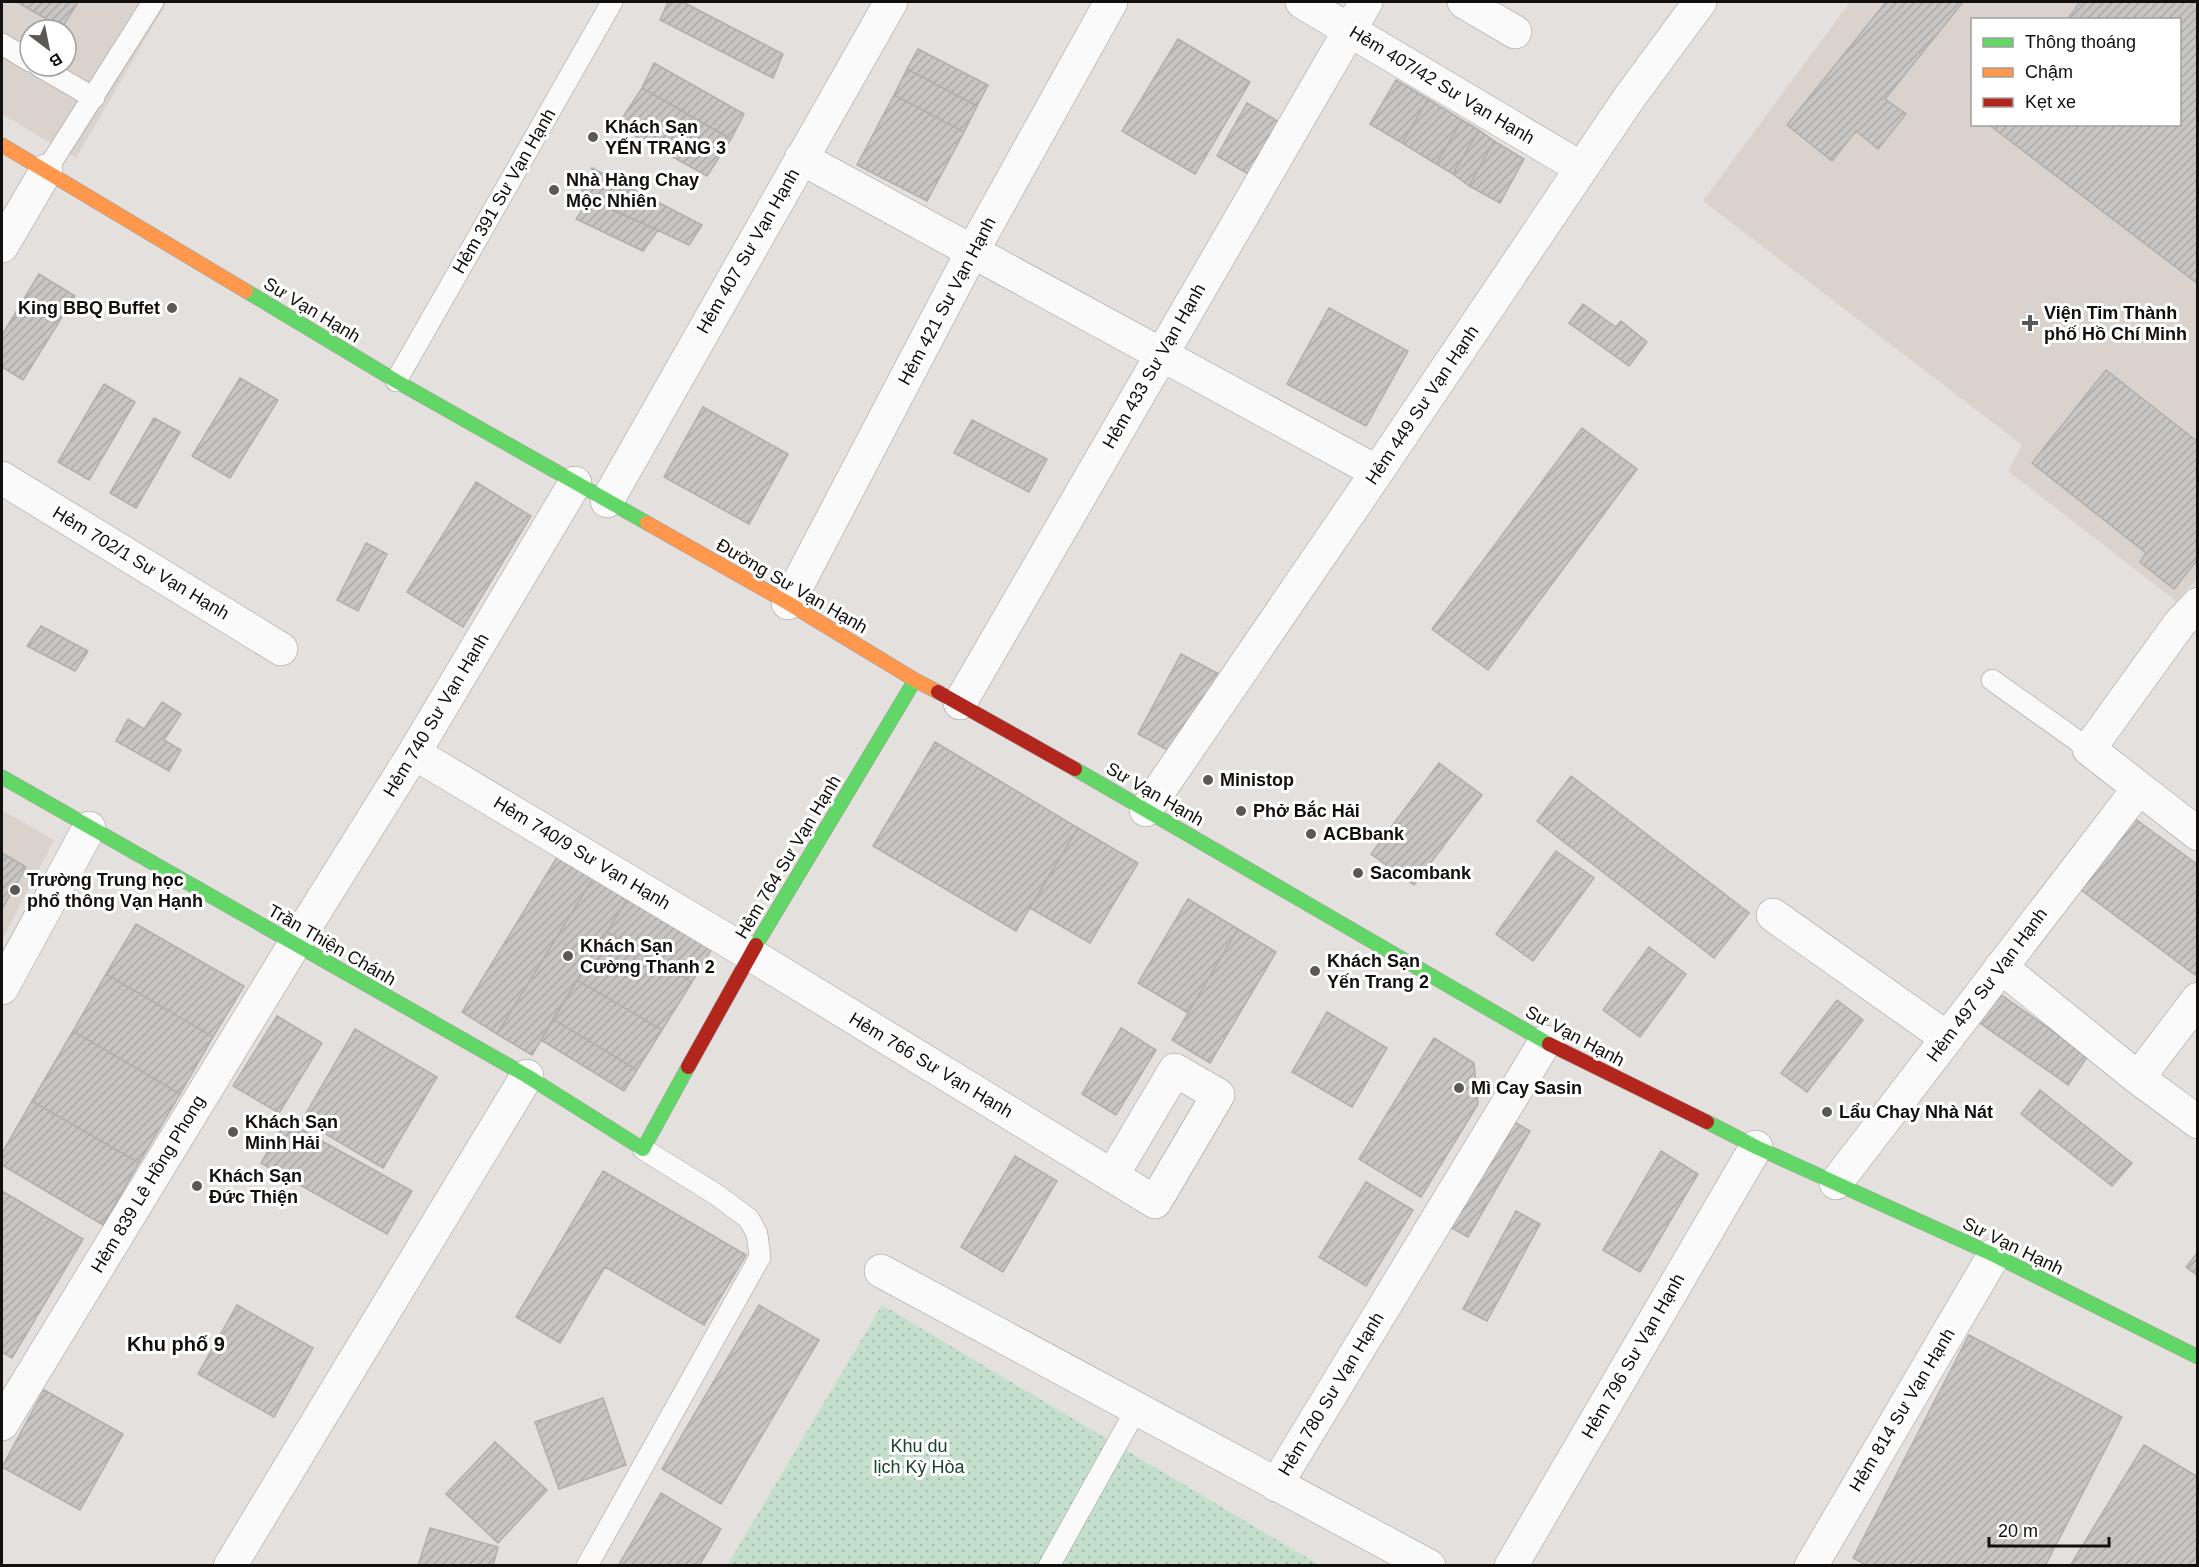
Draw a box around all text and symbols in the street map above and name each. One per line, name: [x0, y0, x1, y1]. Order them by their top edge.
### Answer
north arrow: [18, 18, 78, 78]
legend: [1971, 18, 2181, 126]
street label: Hẻm 407/42 Sư Vạn Hạnh: [1346, 22, 1538, 148]
text: Thông thoáng: [2025, 32, 2136, 52]
text: B: [46, 50, 65, 71]
text: Chậm: [2025, 62, 2073, 82]
text: Kẹt xe: [2025, 92, 2076, 112]
street label: Hẻm 391 Sư Vạn Hạnh: [449, 105, 559, 277]
place label: Khách Sạn YẾN TRANG 3: [605, 117, 726, 158]
marker: Khách Sạn YẾN TRANG 3: [586, 130, 600, 144]
street label: Hẻm 407 Sư Vạn Hạnh: [693, 165, 803, 337]
place label: Nhà Hàng Chay Mộc Nhiên: [566, 170, 699, 211]
marker: Nhà Hàng Chay Mộc Nhiên: [547, 183, 561, 197]
street label: Hẻm 421 Sư Vạn Hạnh: [894, 214, 1000, 388]
street label: Sư Vạn Hạnh: [260, 273, 364, 347]
street label: Hẻm 433 Sư Vạn Hạnh: [1099, 280, 1209, 452]
place label: King BBQ Buffet: [18, 298, 160, 318]
marker: King BBQ Buffet: [165, 301, 179, 315]
place label: Viện Tim Thành phố Hồ Chí Minh: [2044, 303, 2187, 344]
marker: Viện Tim Thành phố Hồ Chí Minh: [2021, 314, 2039, 332]
street label: Hẻm 449 Sư Vạn Hạnh: [1361, 322, 1483, 488]
street label: Hẻm 702/1 Sư Vạn Hạnh: [49, 502, 233, 624]
street label: Đường Sư Vạn Hạnh: [713, 535, 871, 637]
street label: Hẻm 740 Sư Vạn Hạnh: [379, 630, 493, 800]
street label: Sư Vạn Hạnh: [1103, 758, 1207, 830]
place label: Ministop: [1220, 770, 1294, 790]
street label: Hẻm 764 Sư Vạn Hạnh: [731, 772, 845, 942]
marker: Ministop: [1201, 773, 1215, 787]
street label: Hẻm 740/9 Sư Vạn Hạnh: [490, 792, 674, 914]
place label: Phở Bắc Hải: [1253, 800, 1360, 821]
marker: Phở Bắc Hải: [1234, 804, 1248, 818]
place label: ACBbank: [1323, 824, 1405, 844]
marker: ACBbank: [1304, 827, 1318, 841]
place label: Sacombank: [1370, 863, 1472, 883]
marker: Sacombank: [1351, 866, 1365, 880]
place label: Trường Trung học phổ thông Vạn Hạnh: [27, 870, 203, 911]
marker: Trường Trung học phổ thông Vạn Hạnh: [8, 883, 22, 897]
street label: Trần Thiện Chánh: [265, 900, 399, 990]
street label: Hẻm 497 Sư Vạn Hạnh: [1923, 904, 2051, 1066]
place label: Khách Sạn Cường Thanh 2: [580, 936, 715, 977]
marker: Khách Sạn Cường Thanh 2: [561, 949, 575, 963]
place label: Khách Sạn Yến Trang 2: [1327, 951, 1429, 992]
marker: Khách Sạn Yến Trang 2: [1308, 964, 1322, 978]
street label: Sư Vạn Hạnh: [1522, 1002, 1628, 1070]
street label: Hẻm 766 Sư Vạn Hạnh: [846, 1008, 1016, 1122]
place label: Mì Cay Sasin: [1471, 1078, 1582, 1098]
marker: Mì Cay Sasin: [1452, 1081, 1466, 1095]
street label: Hẻm 839 Lê Hồng Phong: [87, 1092, 209, 1276]
place label: Lẩu Chay Nhà Nát: [1839, 1102, 1993, 1122]
marker: Lẩu Chay Nhà Nát: [1820, 1105, 1834, 1119]
place label: Khách Sạn Minh Hải: [245, 1112, 338, 1153]
marker: Khách Sạn Minh Hải: [226, 1125, 240, 1139]
place label: Khách Sạn Đức Thiện: [209, 1166, 302, 1207]
marker: Khách Sạn Đức Thiện: [190, 1179, 204, 1193]
street label: Sư Vạn Hạnh: [1960, 1213, 2066, 1279]
street label: Hẻm 796 Sư Vạn Hạnh: [1578, 1270, 1688, 1442]
street label: Hẻm 780 Sư Vạn Hạnh: [1274, 1309, 1388, 1479]
street label: Hẻm 814 Sư Vạn Hạnh: [1845, 1325, 1959, 1495]
district label: Khu phố 9: [127, 1333, 225, 1355]
park label: Khu du lịch Kỳ Hòa: [873, 1436, 966, 1477]
scale bar: [1989, 1510, 2109, 1548]
text: 20 m: [1998, 1521, 2038, 1541]

